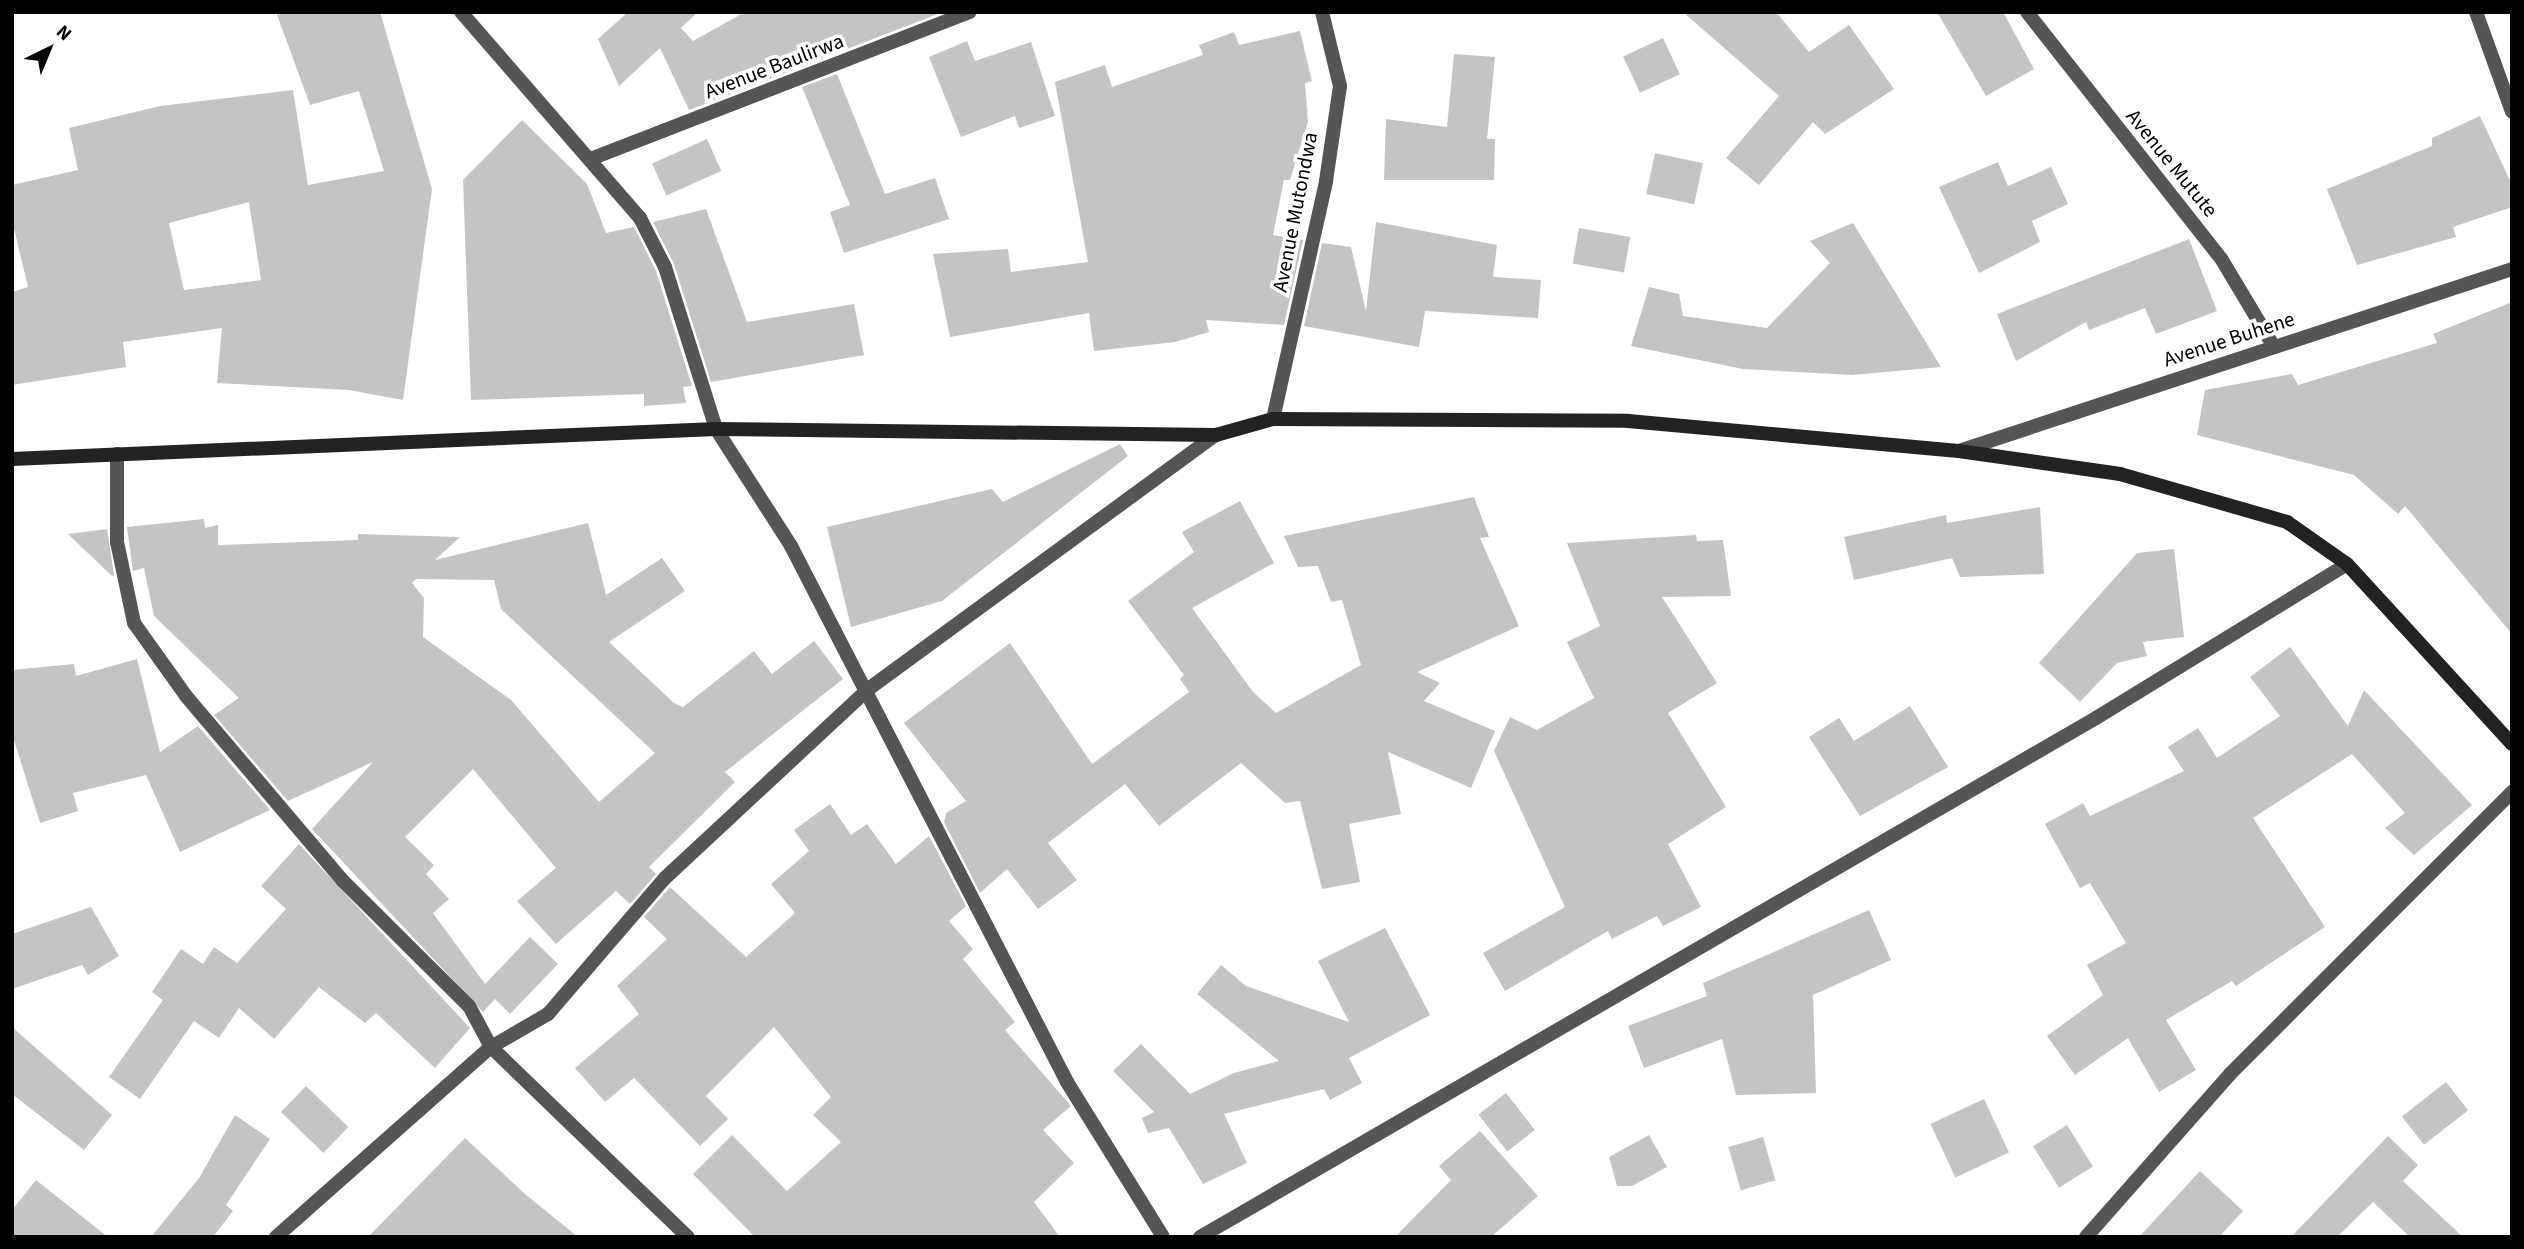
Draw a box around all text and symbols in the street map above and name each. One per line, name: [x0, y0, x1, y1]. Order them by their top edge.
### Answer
north arrow: [14, 14, 84, 84]
text: N: [50, 19, 77, 47]
street label: Avenue Baulirwa: [701, 28, 847, 104]
street label: Avenue Mutute: [2121, 104, 2223, 222]
street label: Avenue Mutondwa: [1267, 130, 1323, 294]
street label: Avenue Buhene: [2160, 306, 2298, 372]

